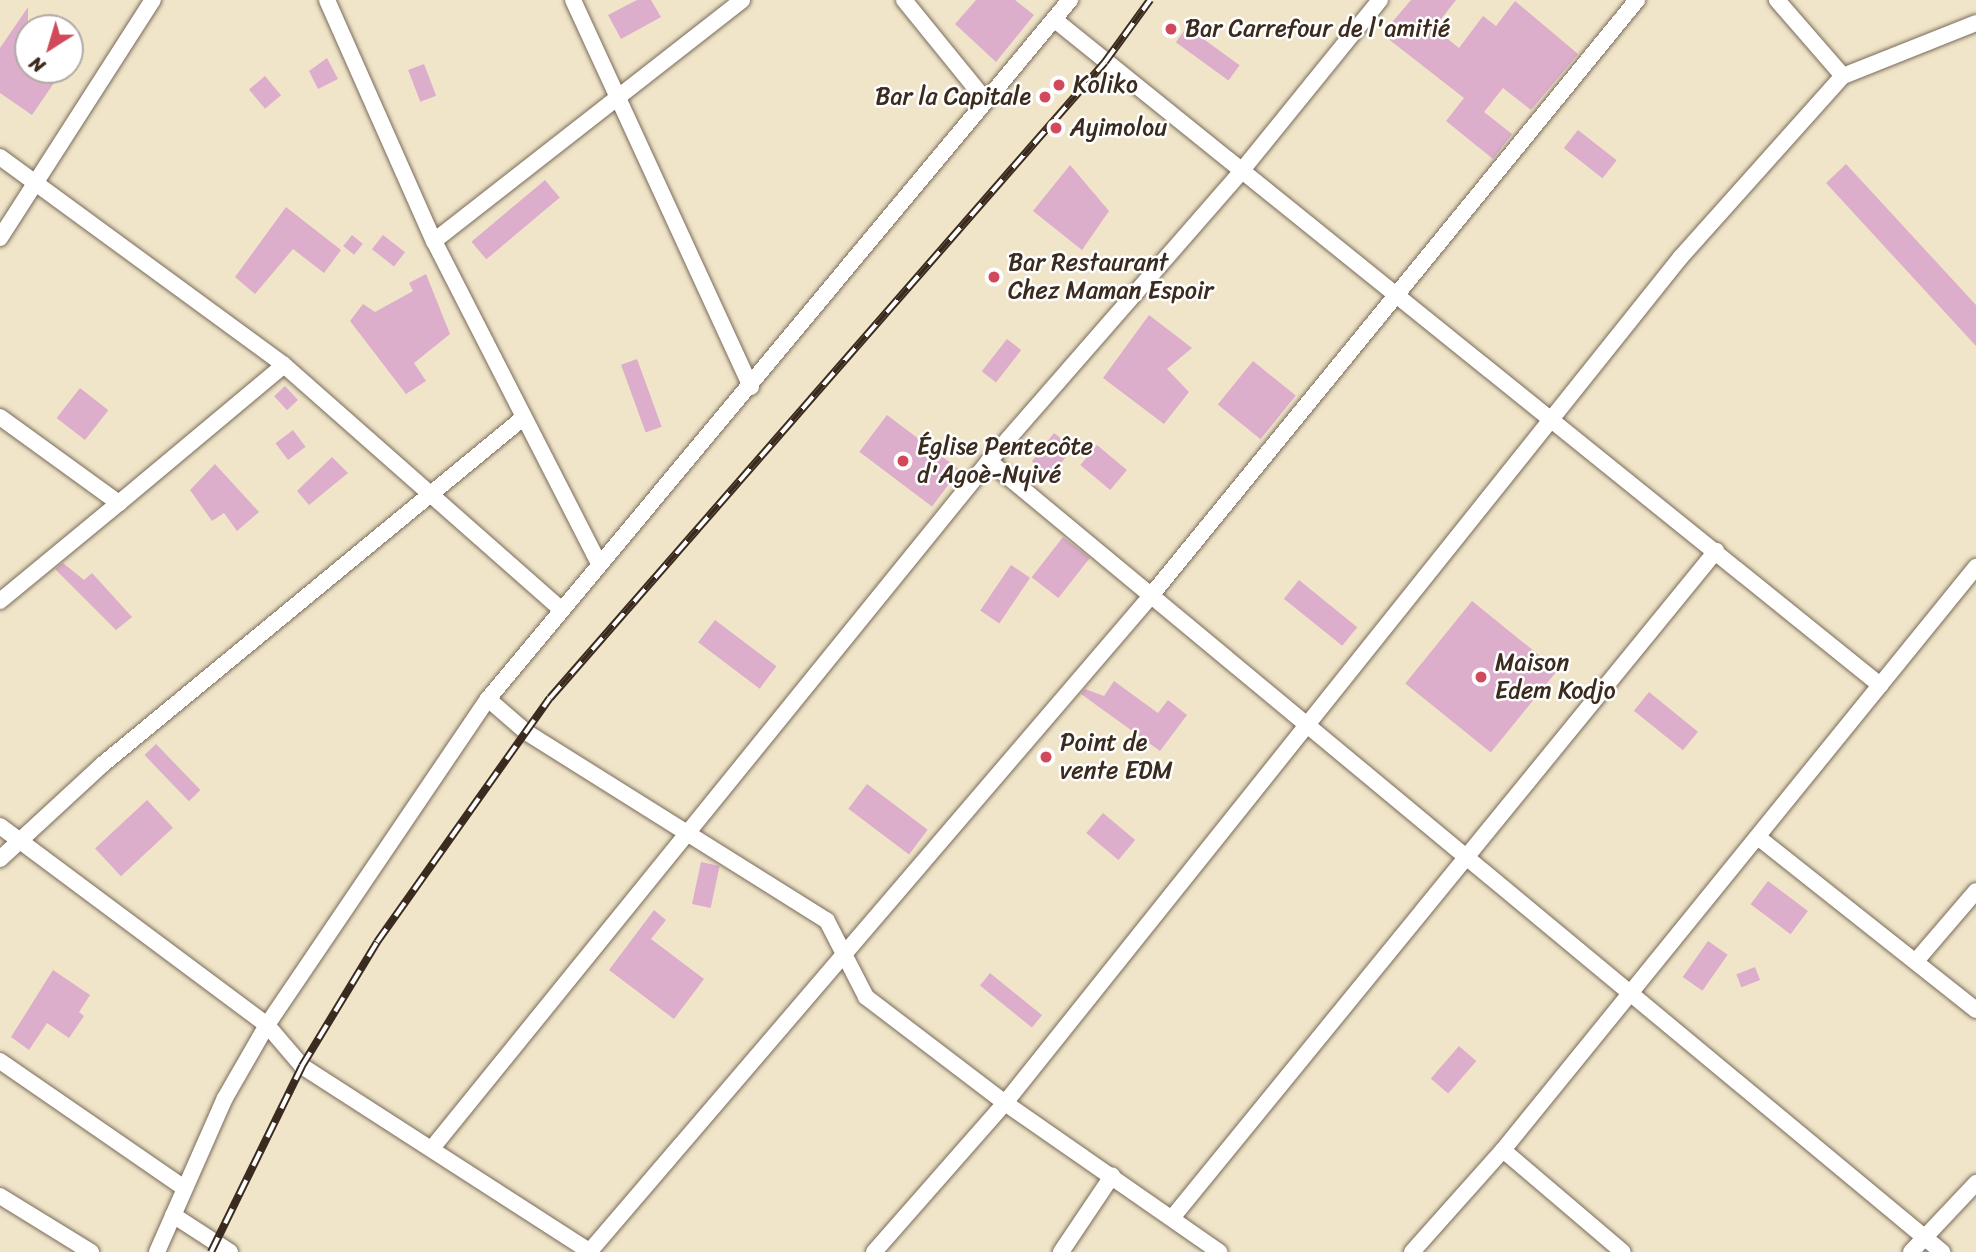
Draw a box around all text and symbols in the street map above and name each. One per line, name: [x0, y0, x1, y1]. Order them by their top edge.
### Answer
north arrow: [14, 14, 84, 84]
place label: Bar Carrefour de l'amitié: [1185, 15, 1451, 43]
marker: Bar Carrefour de l'amitié: [1163, 21, 1179, 37]
text: N: [22, 47, 52, 82]
place label: Koliko: [1073, 71, 1138, 99]
marker: Koliko: [1051, 77, 1067, 93]
place label: Bar la Capitale: [875, 83, 1031, 111]
marker: Bar la Capitale: [1037, 89, 1053, 105]
place label: Ayimolou: [1070, 114, 1167, 142]
marker: Ayimolou: [1048, 120, 1064, 136]
place label: Bar Restaurant Chez Maman Espoir: [1008, 249, 1213, 305]
marker: Bar Restaurant Chez Maman Espoir: [986, 269, 1002, 285]
place label: Église Pentecôte d'Agoè-Nyivé: [917, 433, 1093, 489]
marker: Église Pentecôte d'Agoè-Nyivé: [895, 453, 911, 469]
place label: Maison Edem Kodjo: [1495, 649, 1617, 705]
marker: Maison Edem Kodjo: [1473, 669, 1489, 685]
place label: Point de vente EDM: [1060, 729, 1173, 785]
marker: Point de vente EDM: [1038, 749, 1054, 765]

